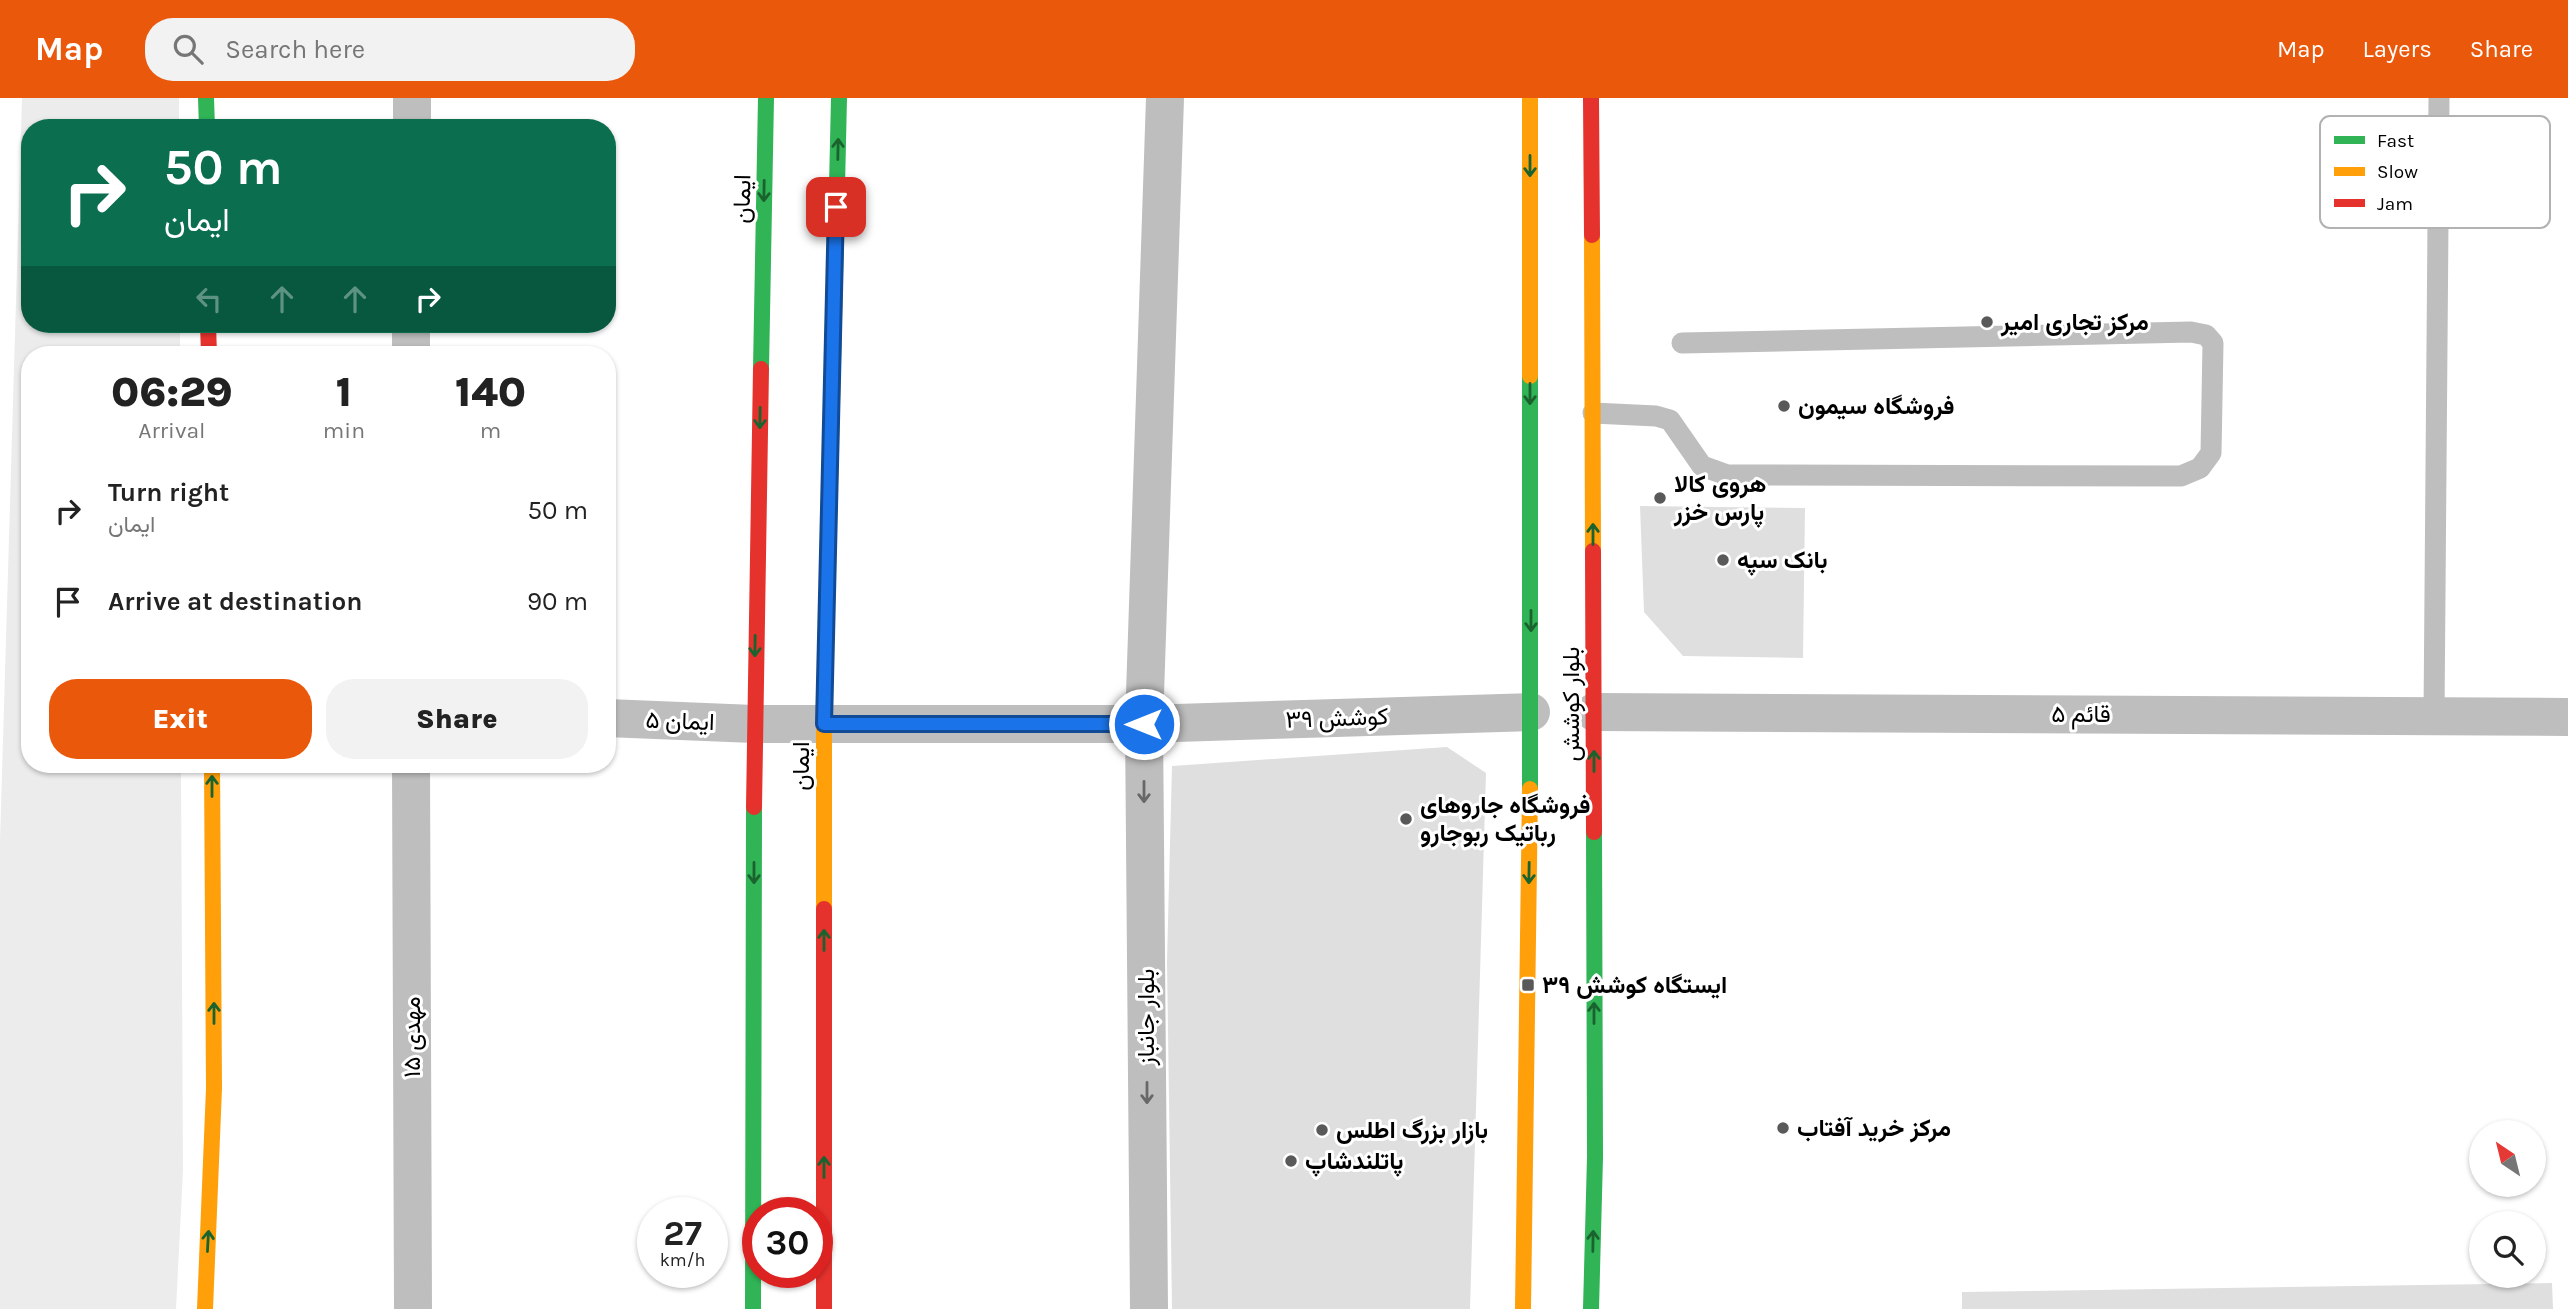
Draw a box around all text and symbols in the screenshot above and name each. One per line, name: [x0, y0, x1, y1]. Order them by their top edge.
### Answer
search box: [145, 18, 635, 81]
text: Map: [35, 30, 103, 68]
icon: search: [169, 30, 207, 68]
text: Search here: [225, 34, 365, 65]
text: Map: [2277, 35, 2325, 63]
text: Layers: [2363, 35, 2432, 63]
text: Share: [2470, 35, 2533, 63]
legend: [2320, 116, 2550, 228]
text: Fast: [2377, 130, 2414, 152]
one-way arrow: [831, 138, 844, 161]
text: 50 m: [164, 139, 282, 196]
icon: right: [49, 147, 140, 238]
one-way arrow: [1523, 154, 1537, 177]
text: Slow: [2377, 161, 2418, 183]
street label: ایمان: [728, 174, 756, 224]
pin: [806, 177, 866, 237]
one-way arrow: [758, 179, 771, 202]
icon: arrive: [817, 188, 855, 226]
text: Jam: [2377, 193, 2413, 215]
text: ایمان: [164, 202, 230, 239]
icon: left: [190, 280, 228, 318]
icon: ahead: [263, 280, 301, 318]
icon: ahead: [336, 280, 374, 318]
icon: right: [409, 280, 447, 318]
place label: مرکز تجاری امیر: [2000, 308, 2149, 337]
marker: مرکز تجاری امیر: [1979, 314, 1995, 330]
text: 06:29: [111, 367, 233, 417]
text: 1: [336, 367, 352, 417]
text: 140: [455, 367, 526, 417]
one-way arrow: [1523, 382, 1537, 405]
place label: فروشگاه سیمون: [1798, 392, 1954, 421]
marker: فروشگاه سیمون: [1776, 398, 1792, 414]
one-way arrow: [753, 406, 767, 429]
text: Arrival: [138, 417, 206, 444]
text: min: [323, 417, 365, 444]
text: m: [480, 417, 501, 444]
place label: هروی کالا پارس خزر: [1673, 470, 1766, 528]
text: Turn right: [108, 477, 229, 508]
marker: هروی کالا پارس خزر: [1652, 490, 1668, 506]
icon: right: [49, 492, 87, 530]
text: 50 m: [527, 495, 588, 526]
text: ایمان: [108, 511, 155, 538]
one-way arrow: [1586, 523, 1600, 546]
place label: بانک سپه: [1737, 546, 1828, 576]
marker: بانک سپه: [1715, 552, 1731, 568]
icon: arrive: [49, 583, 87, 621]
text: Arrive at destination: [108, 586, 362, 617]
text: 90 m: [527, 586, 588, 617]
one-way arrow: [1524, 609, 1538, 632]
one-way arrow: [749, 634, 762, 657]
street label: بلوار کوشش: [1557, 647, 1586, 761]
button: Exit: [49, 679, 312, 759]
button: Share: [326, 679, 588, 759]
position arrow: [1107, 687, 1181, 761]
street label: قائم ۵: [2051, 700, 2111, 730]
street label: کوشش ۳۹: [1285, 702, 1389, 735]
street label: ایمان ۵: [645, 706, 715, 736]
street label: ایمان: [787, 741, 815, 791]
one-way arrow: [1587, 750, 1601, 773]
one-way arrow: [205, 775, 219, 798]
one-way arrow: [1137, 781, 1151, 804]
place label: فروشگاه جاروهای رباتیک ربوجارو: [1420, 791, 1591, 848]
marker: فروشگاه جاروهای رباتیک ربوجارو: [1398, 811, 1414, 827]
one-way arrow: [747, 861, 761, 884]
one-way arrow: [1522, 861, 1536, 884]
one-way arrow: [817, 929, 831, 952]
street label: بلوار جانباز: [1132, 969, 1161, 1066]
place label: ایستگاه کوشش ۳۹: [1542, 971, 1727, 1000]
marker: ایستگاه کوشش ۳۹: [1520, 977, 1536, 993]
street label: مهدی ۱۵: [398, 996, 427, 1078]
one-way arrow: [207, 1002, 221, 1025]
one-way arrow: [1587, 1002, 1601, 1025]
one-way arrow: [1140, 1082, 1154, 1105]
place label: مرکز خرید آفتاب: [1797, 1114, 1951, 1143]
place label: بازار بزرگ اطلس: [1336, 1116, 1488, 1145]
marker: مرکز خرید آفتاب: [1775, 1120, 1791, 1136]
north arrow: [2469, 1120, 2546, 1197]
map controls: [2469, 1120, 2546, 1288]
marker: بازار بزرگ اطلس: [1314, 1122, 1330, 1138]
place label: پاتلندشاپ: [1305, 1147, 1403, 1177]
marker: پاتلندشاپ: [1283, 1153, 1299, 1169]
one-way arrow: [817, 1156, 831, 1179]
speed limit sign: 30: [742, 1197, 833, 1288]
button: search: [2469, 1211, 2546, 1288]
text: 27: [663, 1213, 702, 1254]
one-way arrow: [201, 1230, 214, 1253]
one-way arrow: [1586, 1230, 1599, 1253]
text: km/h: [660, 1249, 705, 1271]

